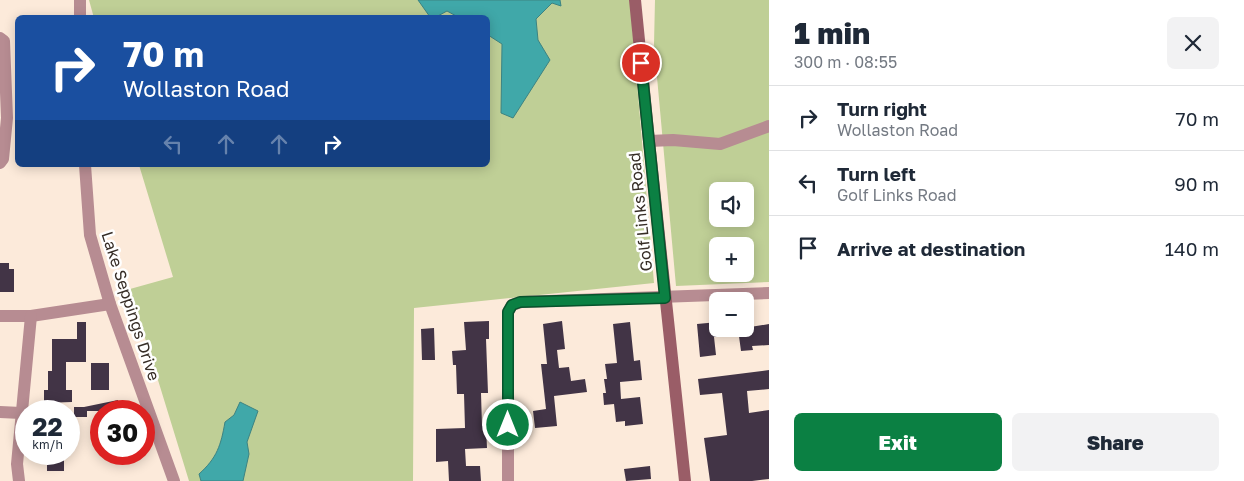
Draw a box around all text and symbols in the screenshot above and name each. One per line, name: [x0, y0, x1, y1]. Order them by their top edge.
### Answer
text: 1 min: [794, 15, 870, 51]
button: close: [1167, 17, 1219, 69]
text: 70 m: [123, 33, 204, 75]
icon: right: [40, 35, 105, 100]
pin: [620, 42, 662, 84]
icon: arrive: [627, 49, 655, 77]
text: 300 m · 08:55: [794, 52, 897, 72]
text: Wollaston Road: [123, 75, 290, 102]
text: Turn right: [837, 97, 927, 120]
icon: right: [794, 104, 822, 132]
text: 70 m: [1176, 107, 1219, 130]
text: Wollaston Road: [837, 120, 958, 140]
icon: left: [159, 130, 187, 158]
icon: ahead: [212, 130, 240, 158]
icon: ahead: [265, 130, 293, 158]
icon: right: [318, 130, 346, 158]
street label: Golf Links Road: [624, 152, 656, 272]
text: Turn left: [837, 162, 916, 185]
icon: left: [794, 169, 822, 197]
text: 90 m: [1174, 172, 1219, 195]
map controls: [709, 182, 754, 337]
button: sound: [709, 182, 754, 227]
text: Golf Links Road: [837, 185, 957, 205]
street label: Lake Seppings Drive: [97, 229, 165, 383]
icon: arrive: [794, 234, 822, 262]
button: +: [709, 237, 754, 282]
text: Arrive at destination: [837, 237, 1025, 260]
text: 140 m: [1165, 237, 1219, 260]
button: −: [709, 292, 754, 337]
position arrow: [481, 398, 533, 450]
speed limit sign: 30: [90, 400, 155, 465]
text: 22: [32, 411, 63, 442]
button: Exit: [794, 413, 1002, 471]
button: Share: [1012, 413, 1219, 471]
text: km/h: [32, 437, 63, 452]

